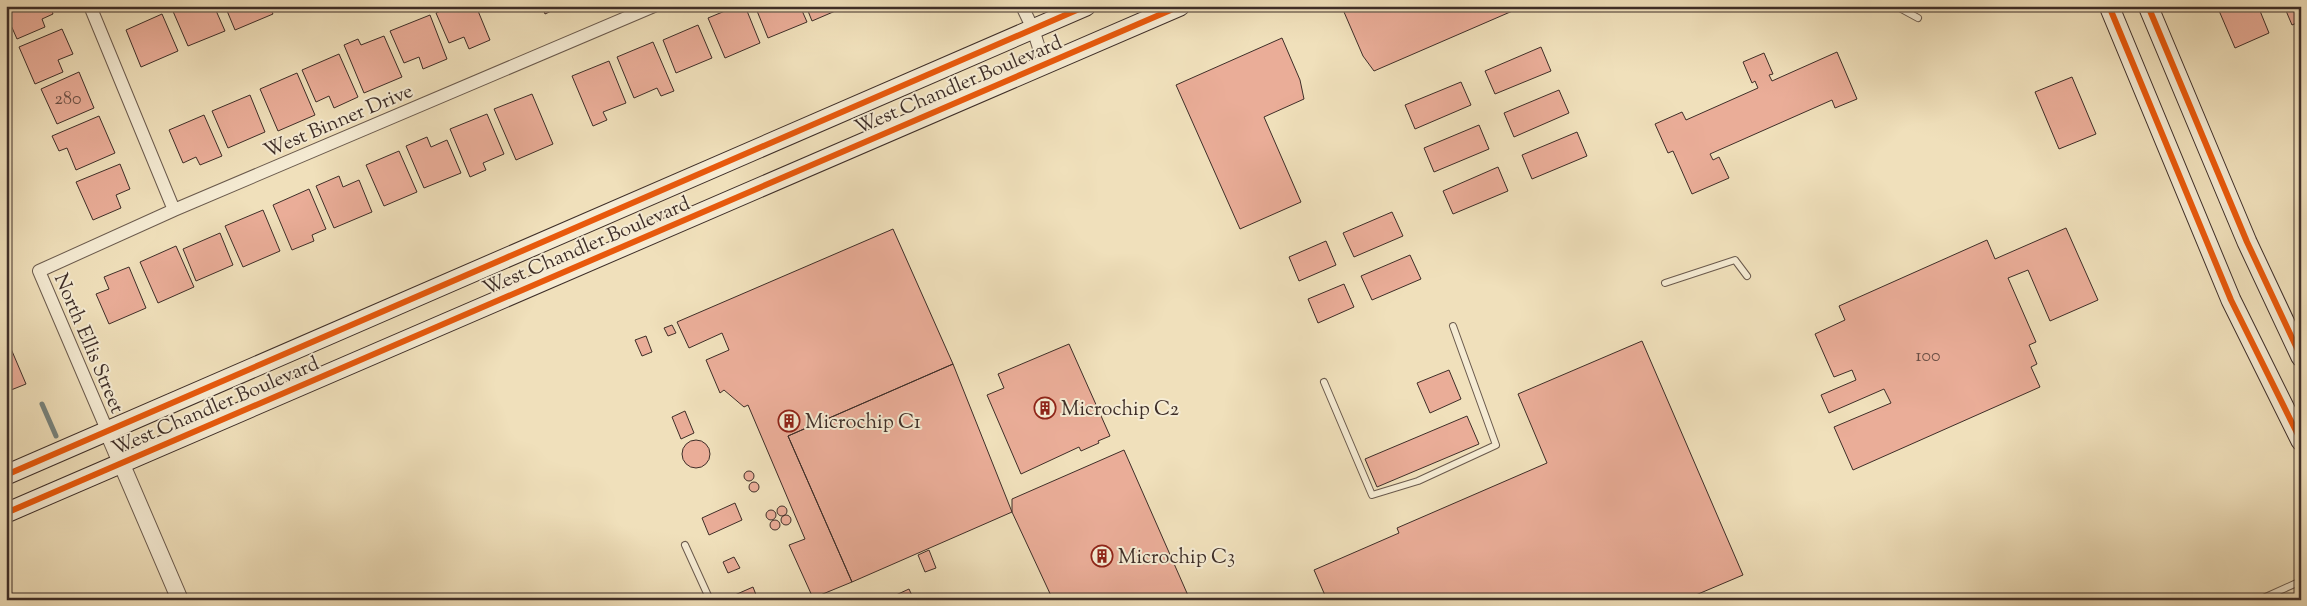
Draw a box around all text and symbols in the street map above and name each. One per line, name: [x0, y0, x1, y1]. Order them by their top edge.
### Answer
street label: West Chandler Boulevard: [851, 29, 1067, 143]
street label: West Binner Drive: [260, 78, 418, 167]
house number: 280: [55, 87, 81, 113]
street label: West Chandler Boulevard: [479, 190, 695, 304]
street label: North Ellis Street: [45, 269, 130, 419]
house number: 100: [1916, 344, 1940, 370]
street label: West Chandler Boulevard: [108, 350, 324, 464]
building icon: Microchip C2: [1033, 396, 1057, 420]
place label: Microchip C2: [1061, 396, 1179, 425]
building icon: Microchip C1: [777, 409, 801, 433]
place label: Microchip C1: [805, 409, 921, 438]
building icon: Microchip C3: [1090, 544, 1114, 568]
place label: Microchip C3: [1118, 544, 1235, 573]

